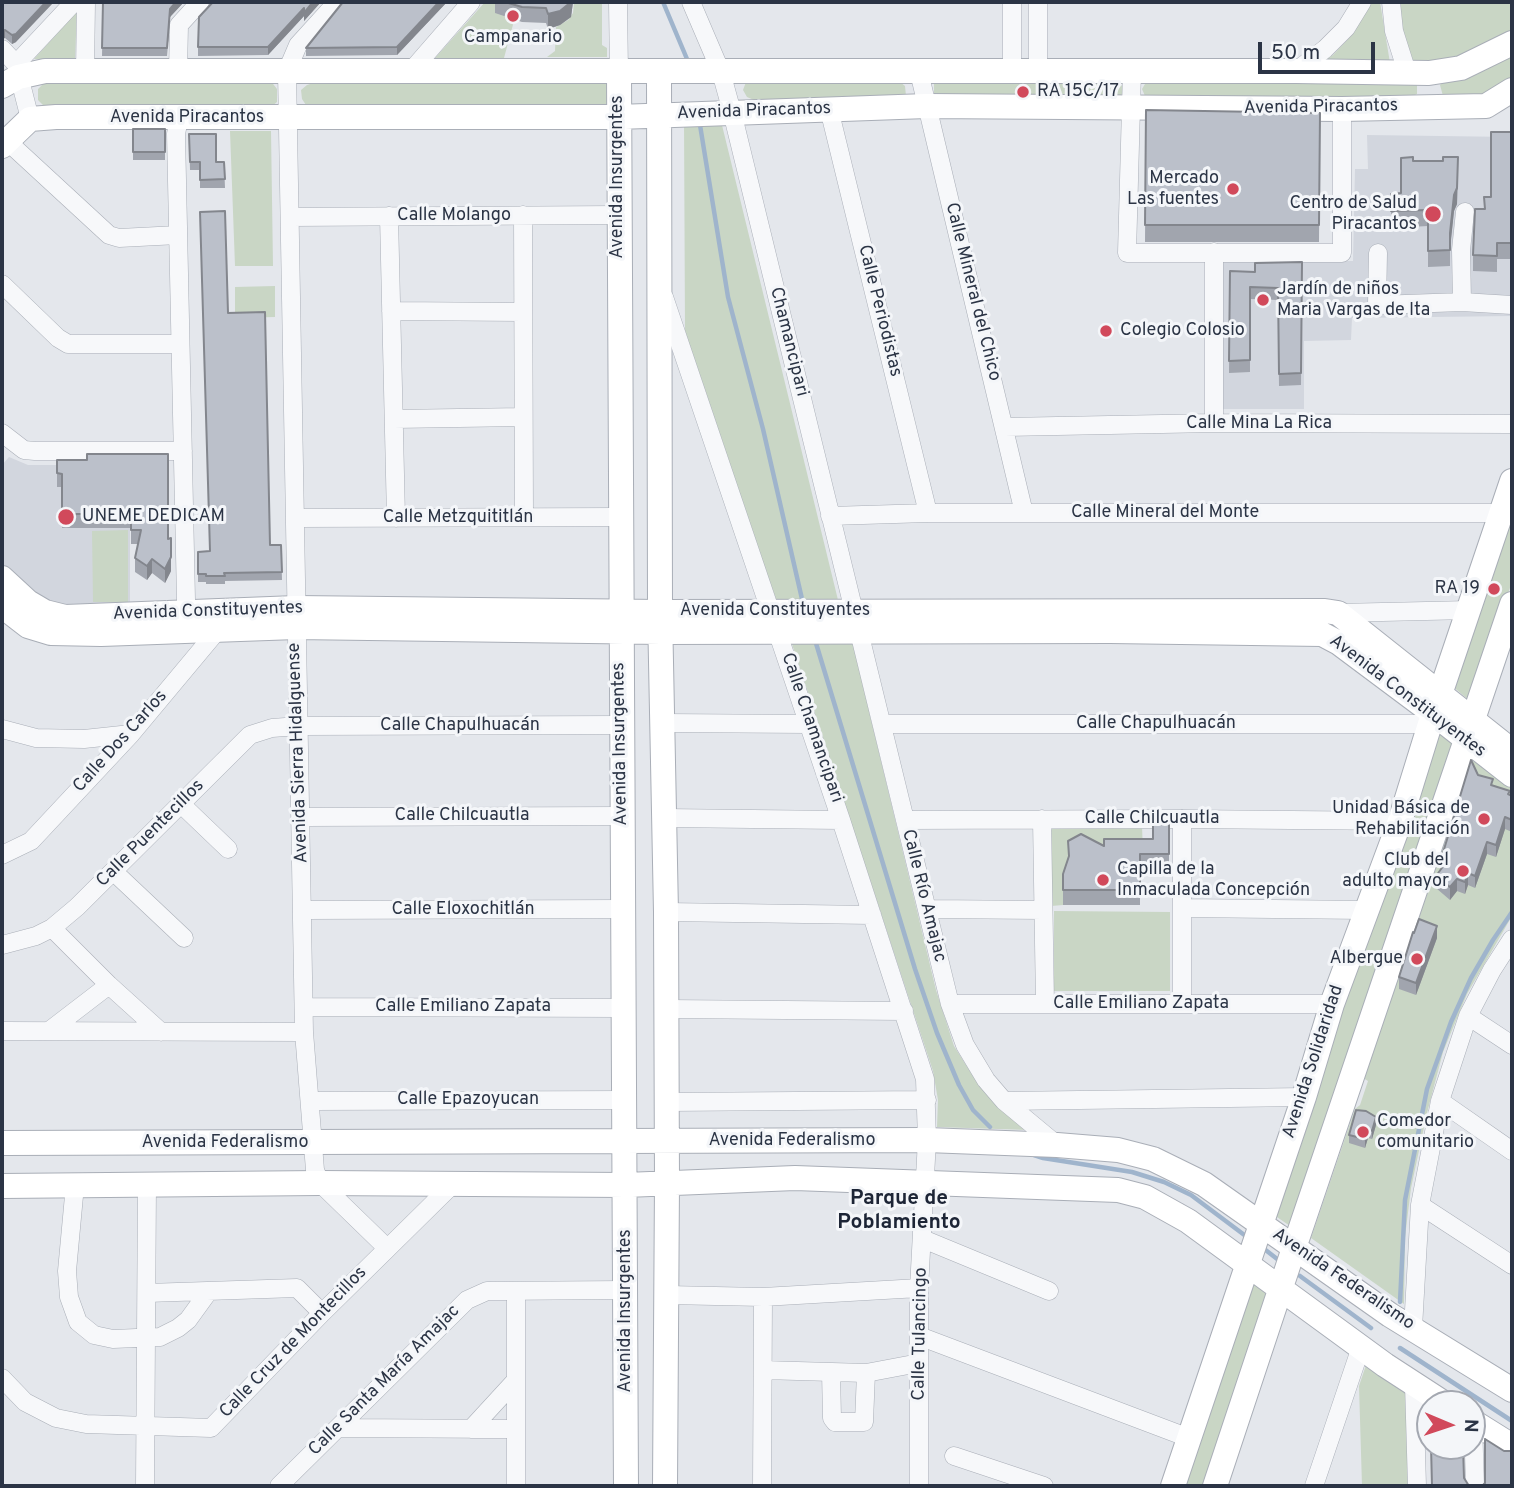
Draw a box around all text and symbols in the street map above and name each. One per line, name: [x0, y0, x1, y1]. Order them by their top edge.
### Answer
marker: Campanario: [505, 8, 521, 24]
place label: Campanario: [464, 27, 562, 49]
scale bar: [1262, 28, 1379, 72]
text: 50 m: [1271, 40, 1320, 67]
place label: RA 15C/17: [1037, 81, 1119, 103]
marker: RA 15C/17: [1015, 84, 1031, 100]
street label: Avenida Insurgentes: [607, 95, 629, 259]
street label: Avenida Piracantos: [1244, 96, 1398, 120]
street label: Avenida Piracantos: [676, 99, 832, 125]
street label: Avenida Piracantos: [110, 107, 264, 129]
place label: Mercado Las fuentes: [1127, 168, 1219, 210]
marker: Mercado Las fuentes: [1225, 181, 1241, 197]
place label: Centro de Salud Piracantos: [1289, 193, 1417, 235]
street label: Calle Mineral del Chico: [939, 201, 1005, 383]
marker: Centro de Salud Piracantos: [1423, 204, 1443, 224]
street label: Calle Molango: [397, 205, 511, 227]
street label: Calle Periodistas: [852, 243, 906, 379]
place label: Jardín de niños Maria Vargas de Ita: [1277, 279, 1430, 322]
street label: Chamancipari: [764, 285, 812, 399]
marker: Jardín de niños Maria Vargas de Ita: [1255, 292, 1271, 308]
place label: Colegio Colosio: [1120, 320, 1245, 342]
marker: Colegio Colosio: [1098, 323, 1114, 339]
street label: Calle Mina La Rica: [1186, 413, 1332, 435]
street label: Calle Mineral del Monte: [1071, 502, 1259, 524]
place label: UNEME DEDICAM: [82, 506, 225, 528]
marker: UNEME DEDICAM: [56, 507, 76, 527]
street label: Calle Metzquititlán: [383, 507, 533, 529]
place label: RA 19: [1435, 578, 1480, 600]
marker: RA 19: [1486, 581, 1502, 597]
street label: Avenida Constituyentes: [113, 598, 303, 626]
street label: Avenida Constituyentes: [680, 600, 870, 622]
street label: Avenida Constituyentes: [1324, 631, 1490, 763]
street label: Avenida Sierra Hidalguense: [284, 642, 314, 864]
street label: Calle Chamancipari: [775, 650, 847, 806]
street label: Avenida Insurgentes: [609, 662, 633, 826]
street label: Calle Dos Carlos: [69, 686, 173, 798]
street label: Calle Chapulhuacán: [1076, 713, 1236, 735]
street label: Calle Chapulhuacán: [380, 715, 540, 737]
street label: Calle Puentecillos: [93, 776, 209, 892]
place label: Unidad Básica de Rehabilitación: [1332, 798, 1470, 840]
street label: Calle Chilcuautla: [395, 805, 529, 827]
street label: Calle Chilcuautla: [1085, 808, 1219, 830]
marker: Unidad Básica de Rehabilitación: [1476, 811, 1492, 827]
street label: Calle Río Amajac: [896, 827, 950, 965]
place label: Club del adulto mayor: [1342, 850, 1449, 892]
place label: Capilla de la Inmaculada Concepción: [1117, 859, 1310, 902]
marker: Club del adulto mayor: [1455, 863, 1471, 879]
marker: Capilla de la Inmaculada Concepción: [1095, 872, 1111, 888]
street label: Calle Eloxochitlán: [391, 899, 535, 921]
place label: Albergue: [1329, 948, 1403, 970]
marker: Albergue: [1409, 951, 1425, 967]
street label: Avenida Solidaridad: [1279, 983, 1349, 1141]
street label: Calle Emiliano Zapata: [1053, 993, 1229, 1015]
street label: Calle Emiliano Zapata: [375, 996, 551, 1018]
street label: Calle Epazoyucan: [397, 1089, 539, 1111]
place label: Comedor comunitario: [1377, 1111, 1474, 1154]
marker: Comedor comunitario: [1355, 1124, 1371, 1140]
street label: Avenida Federalismo: [709, 1130, 875, 1152]
street label: Avenida Federalismo: [142, 1132, 308, 1154]
district label: Parque de Poblamiento: [837, 1187, 961, 1237]
street label: Avenida Federalismo: [1268, 1224, 1418, 1336]
street label: Avenida Insurgentes: [615, 1229, 637, 1393]
street label: Calle Cruz de Montecillos: [216, 1263, 372, 1423]
street label: Calle Tulancingo: [909, 1267, 933, 1401]
street label: Calle Santa María Amajac: [305, 1301, 465, 1461]
north arrow: [1416, 1390, 1486, 1460]
text: N: [1458, 1418, 1482, 1433]

